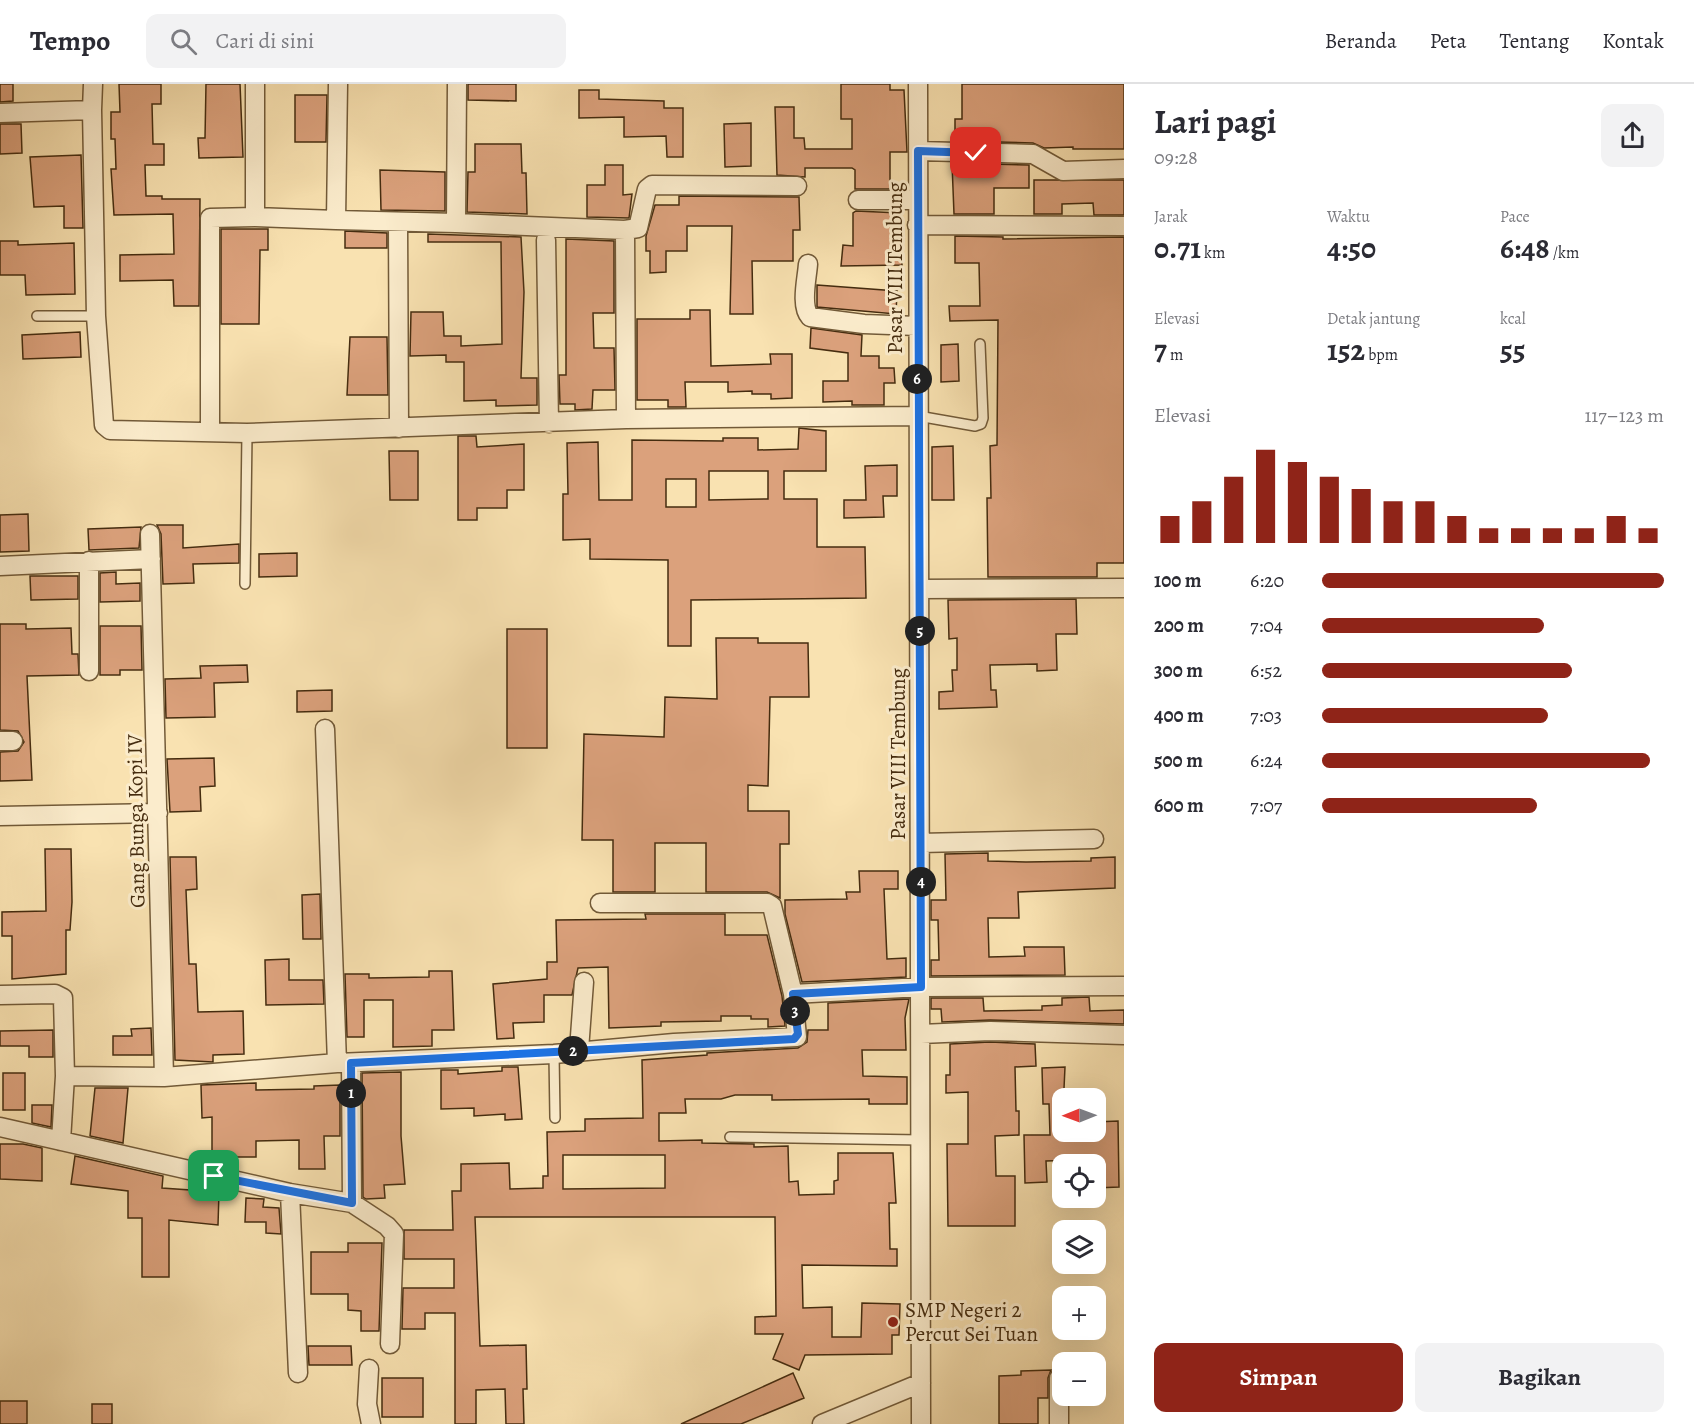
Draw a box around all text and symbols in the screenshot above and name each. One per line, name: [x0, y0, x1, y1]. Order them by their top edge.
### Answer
search box: [146, 14, 566, 68]
text: Tempo: [30, 22, 110, 60]
icon: search: [167, 25, 200, 58]
text: Cari di sini: [215, 26, 314, 56]
text: Beranda: [1325, 27, 1397, 55]
text: Peta: [1430, 27, 1466, 55]
text: Tentang: [1499, 27, 1569, 55]
text: Kontak: [1602, 27, 1664, 55]
text: Lari pagi: [1154, 99, 1277, 144]
button: share: [1601, 104, 1664, 167]
pin: [950, 127, 1001, 178]
icon: check: [959, 136, 992, 169]
text: 09:28: [1154, 144, 1198, 171]
street label: Pasar VIII Tembung: [881, 181, 909, 354]
text: Jarak: [1154, 206, 1188, 228]
text: Waktu: [1327, 206, 1370, 228]
text: Pace: [1500, 206, 1530, 228]
text: 0.71: [1154, 228, 1201, 268]
text: 4:50: [1327, 228, 1376, 268]
text: 6:48: [1500, 228, 1550, 268]
text: km: [1201, 242, 1225, 264]
text: /km: [1550, 242, 1579, 264]
text: Elevasi: [1154, 308, 1200, 330]
text: Detak jantung: [1327, 308, 1420, 330]
text: kcal: [1500, 308, 1526, 330]
text: 7: [1154, 330, 1167, 370]
text: 152: [1327, 330, 1365, 370]
text: 55: [1500, 330, 1526, 370]
text: m: [1167, 344, 1183, 366]
text: bpm: [1365, 344, 1398, 366]
pin: 6: [902, 364, 932, 394]
text: 6: [913, 368, 921, 390]
text: Elevasi: [1154, 402, 1211, 429]
text: 117–123 m: [1585, 402, 1664, 429]
text: 100 m: [1154, 567, 1202, 594]
text: 6:20: [1250, 567, 1284, 594]
text: 200 m: [1154, 612, 1204, 639]
text: 7:04: [1250, 612, 1283, 639]
pin: 5: [905, 616, 935, 646]
text: 5: [917, 620, 923, 642]
text: 300 m: [1154, 657, 1203, 684]
text: 6:52: [1250, 657, 1282, 684]
street label: Pasar VIII Tembung: [884, 667, 912, 840]
text: 400 m: [1154, 702, 1204, 729]
text: 7:03: [1250, 702, 1282, 729]
street label: Gang Bunga Kopi IV: [120, 734, 152, 908]
text: 500 m: [1154, 747, 1203, 774]
text: 6:24: [1250, 747, 1283, 774]
text: 600 m: [1154, 792, 1204, 819]
text: 7:07: [1250, 792, 1282, 819]
pin: 4: [906, 867, 936, 897]
text: 4: [917, 871, 925, 893]
pin: 3: [780, 996, 810, 1026]
text: 3: [792, 1000, 798, 1022]
pin: 2: [558, 1036, 588, 1066]
text: 2: [569, 1040, 577, 1062]
pin: 1: [336, 1078, 366, 1108]
text: 1: [348, 1082, 354, 1104]
north arrow: [1052, 1088, 1106, 1142]
map controls: [1052, 1088, 1106, 1406]
pin: [188, 1150, 239, 1201]
button: locate: [1052, 1154, 1106, 1208]
icon: arrive: [197, 1159, 230, 1192]
button: layers: [1052, 1220, 1106, 1274]
button: +: [1052, 1286, 1106, 1340]
place label: SMP Negeri 2 Percut Sei Tuan: [905, 1296, 1038, 1348]
marker: SMP Negeri 2 Percut Sei Tuan: [886, 1315, 900, 1329]
button: Simpan: [1154, 1343, 1403, 1412]
button: Bagikan: [1415, 1343, 1664, 1412]
button: −: [1052, 1352, 1106, 1406]

